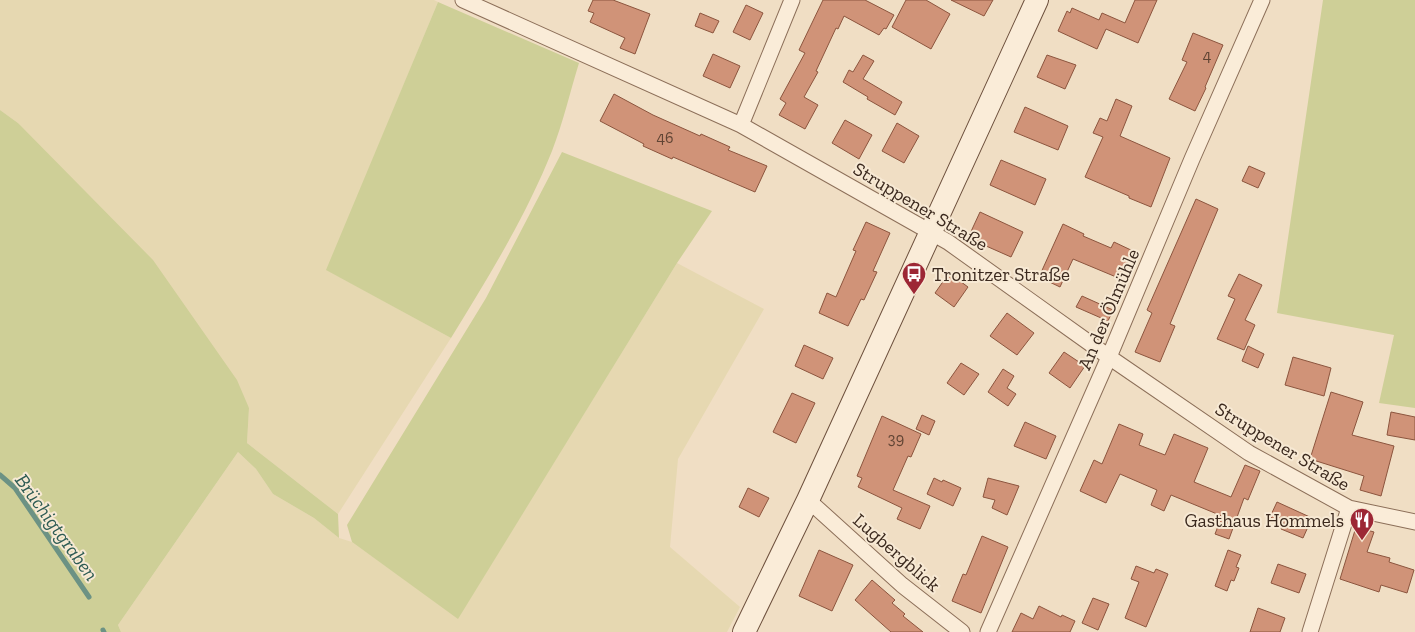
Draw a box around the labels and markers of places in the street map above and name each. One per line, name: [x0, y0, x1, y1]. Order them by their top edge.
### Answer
bus stop icon: Tronitzer Straße: [901, 261, 927, 295]
place label: Tronitzer Straße: [932, 263, 1070, 286]
restaurant icon: Gasthaus Hommels: [1349, 507, 1375, 541]
place label: Gasthaus Hommels: [1184, 509, 1344, 532]

